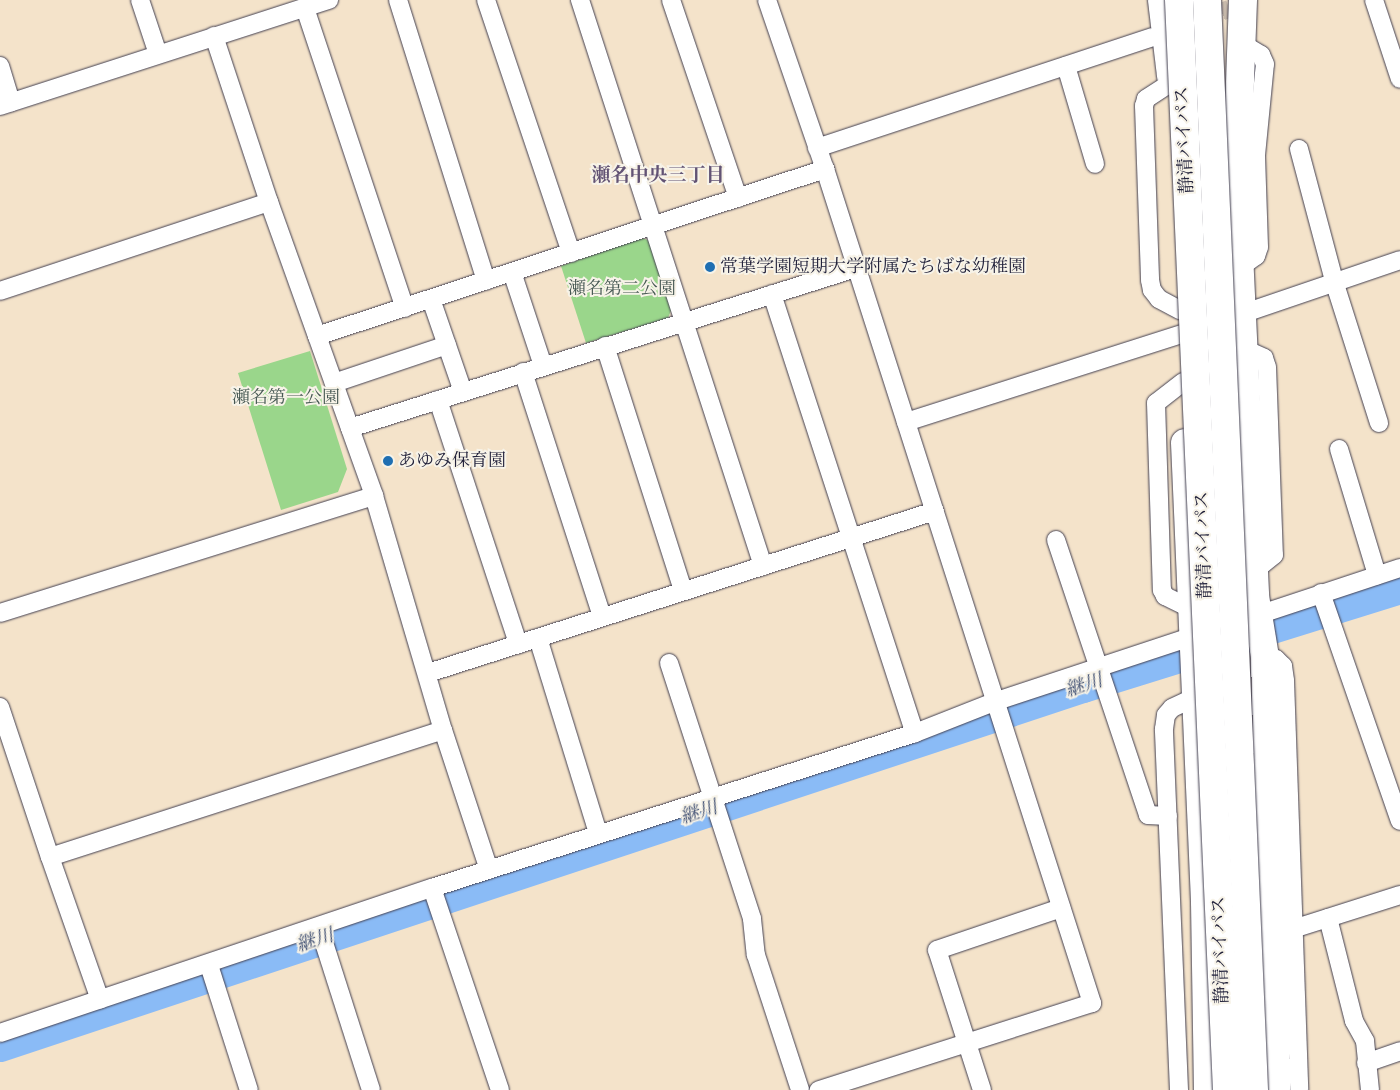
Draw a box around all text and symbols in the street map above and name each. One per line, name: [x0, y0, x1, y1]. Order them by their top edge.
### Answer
street label: 静清バイパス: [1171, 86, 1199, 194]
district label: 瀬名中央三丁目: [592, 165, 724, 187]
place label: 常葉学園短期大学附属たちばな幼稚園: [720, 256, 1026, 278]
marker: 常葉学園短期大学附属たちばな幼稚園: [704, 261, 716, 273]
park label: 瀬名第二公園: [568, 278, 676, 300]
park label: 瀬名第一公園: [232, 387, 340, 409]
place label: あゆみ保育園: [398, 450, 506, 472]
marker: あゆみ保育園: [382, 455, 394, 467]
street label: 静清バイパス: [1191, 491, 1217, 599]
water label: 継川: [1062, 669, 1106, 703]
water label: 継川: [677, 796, 721, 830]
street label: 静清バイパス: [1208, 896, 1234, 1004]
water label: 継川: [293, 924, 337, 958]

